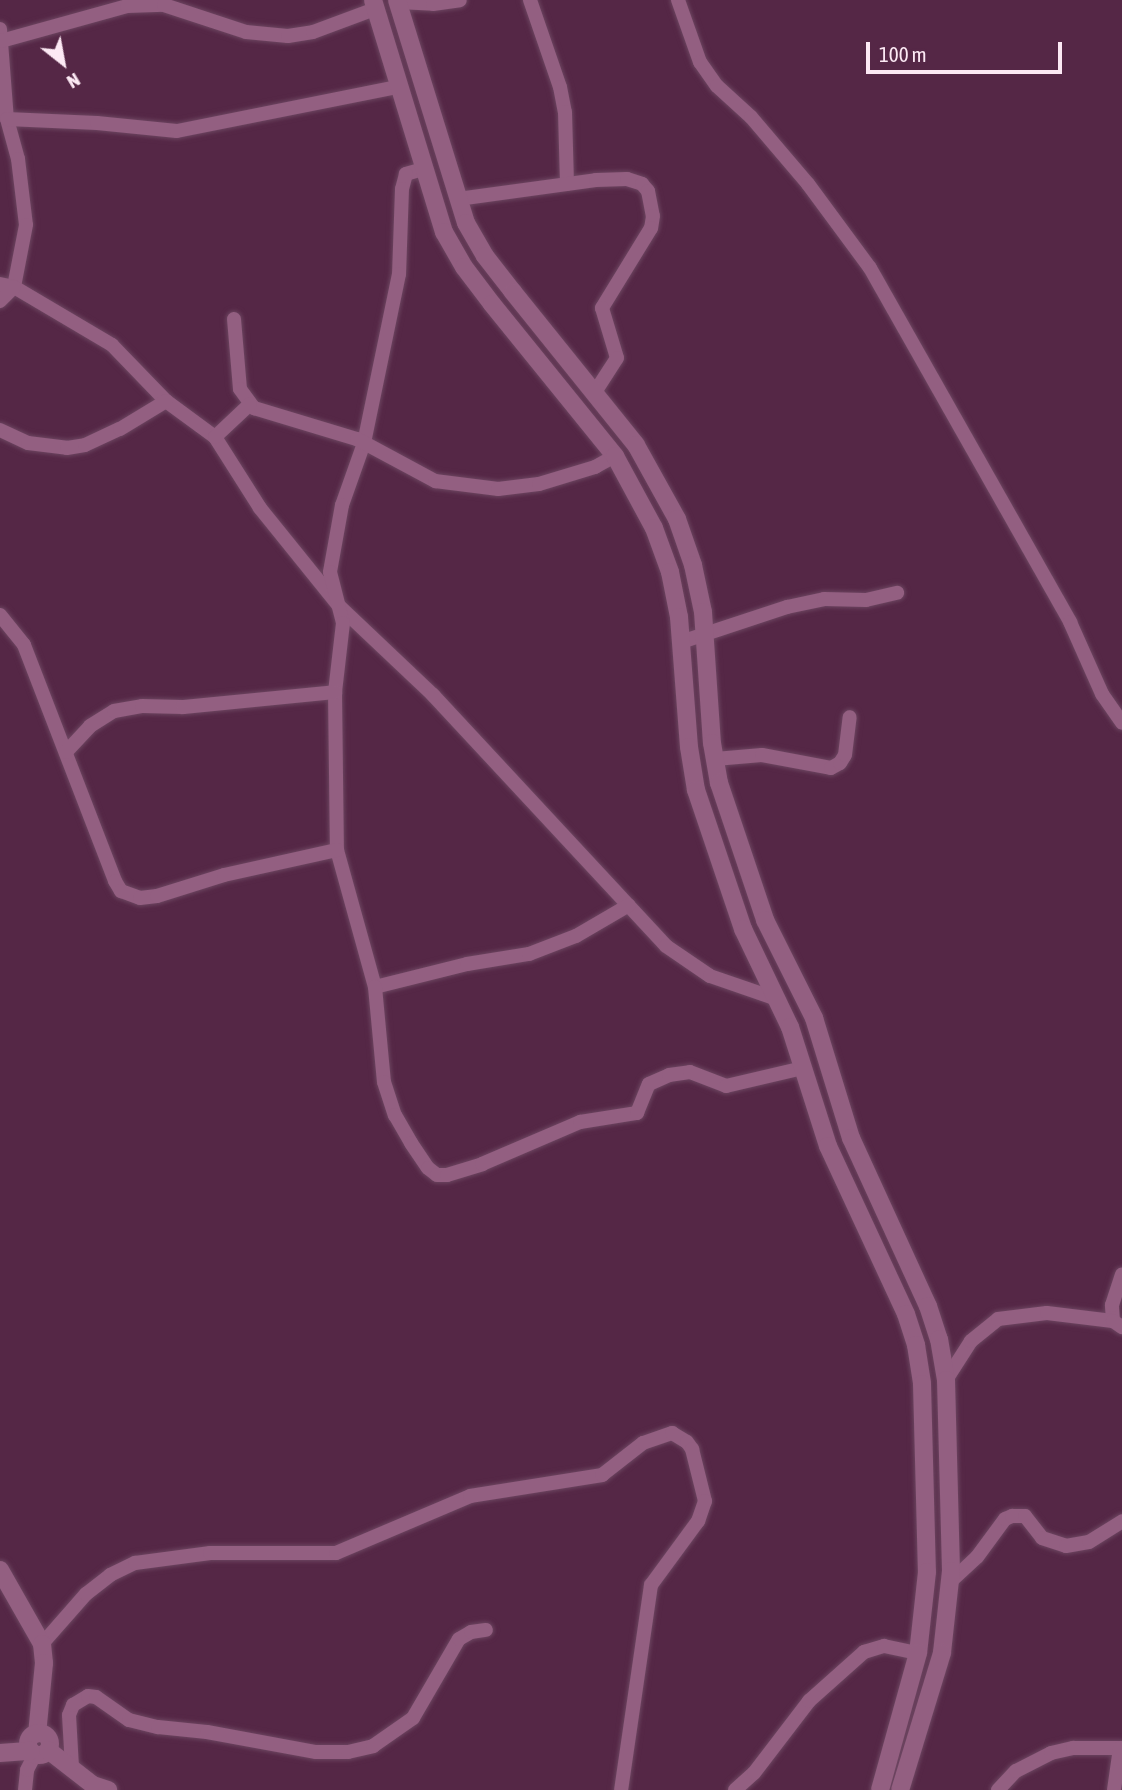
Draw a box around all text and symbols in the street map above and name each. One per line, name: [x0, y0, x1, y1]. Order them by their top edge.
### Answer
north arrow: [28, 28, 98, 98]
scale bar: [870, 28, 1066, 72]
text: 100 m: [879, 42, 927, 66]
text: N: [63, 69, 84, 93]

